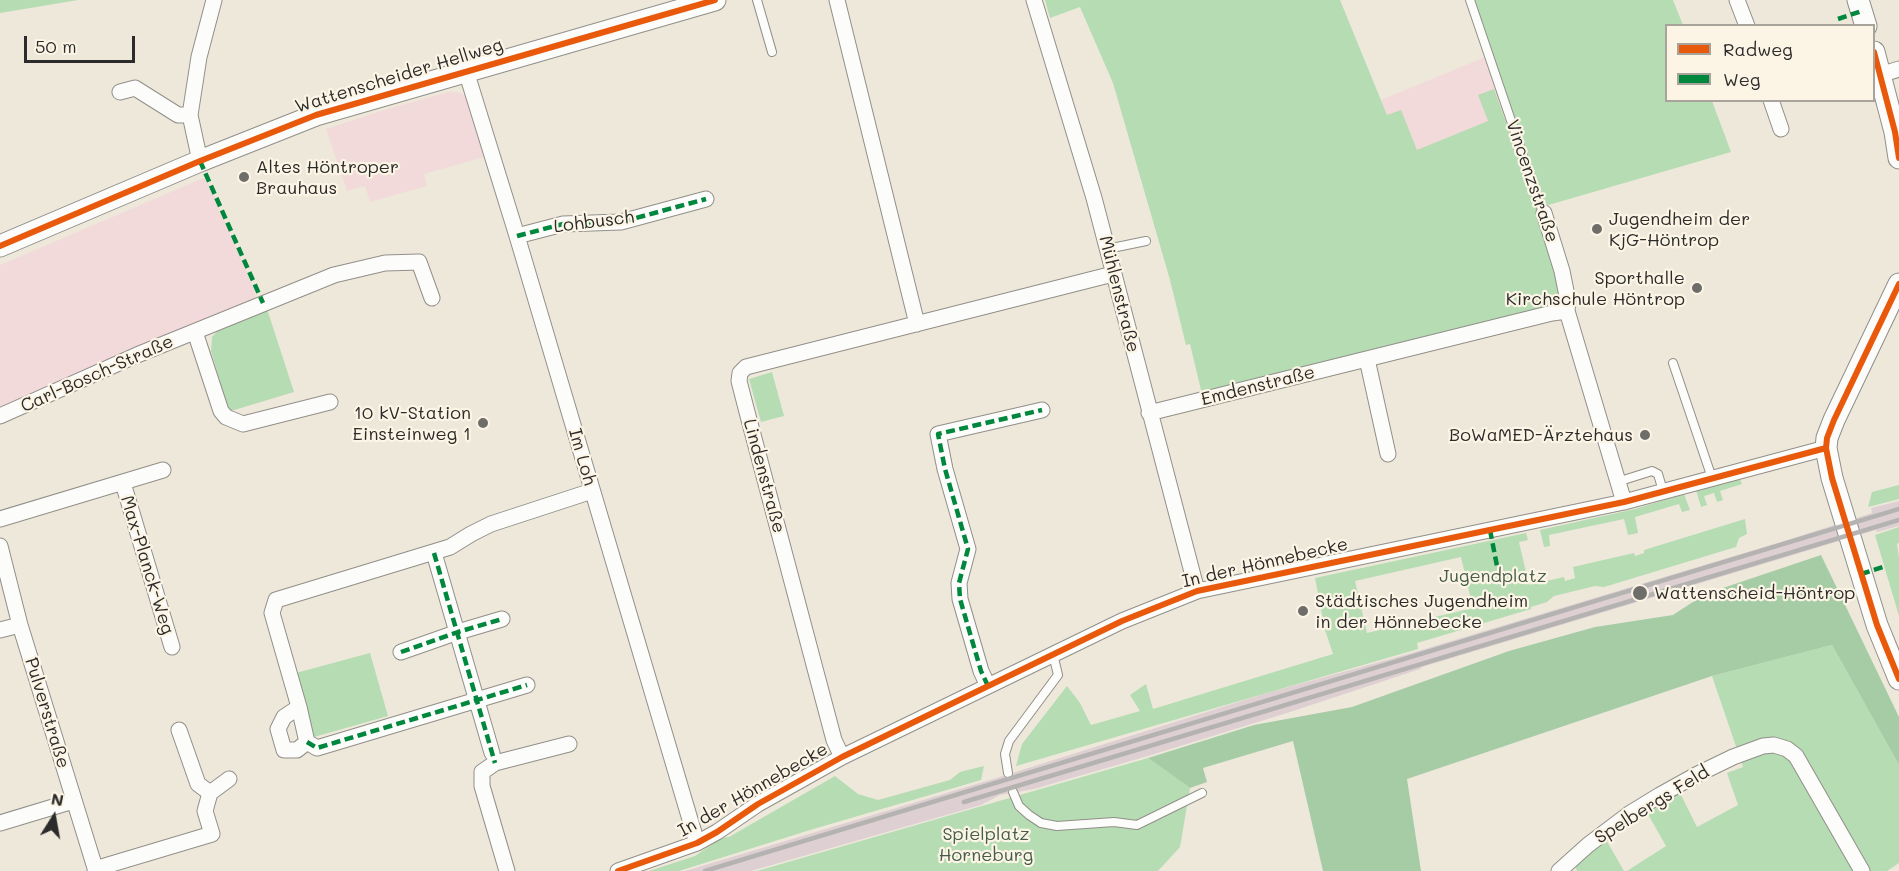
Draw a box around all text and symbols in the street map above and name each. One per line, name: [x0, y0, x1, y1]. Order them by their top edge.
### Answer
scale bar: [27, 24, 138, 62]
legend: [1665, 24, 1875, 102]
text: 50 m: [35, 34, 77, 58]
street label: Wattenscheider Hellweg: [293, 34, 505, 118]
text: Radweg: [1723, 37, 1793, 61]
text: Weg: [1723, 67, 1760, 91]
street label: Vincenzstraße: [1501, 117, 1563, 245]
place label: Altes Höntroper Brauhaus: [256, 156, 399, 198]
marker: Altes Höntroper Brauhaus: [237, 170, 251, 184]
street label: Lohbusch: [552, 206, 636, 238]
place label: Jugendheim der KjG-Höntrop: [1609, 208, 1750, 250]
marker: Jugendheim der KjG-Höntrop: [1590, 222, 1604, 236]
street label: Mühlenstraße: [1094, 233, 1144, 355]
place label: Sporthalle Kirchschule Höntrop: [1506, 267, 1685, 310]
marker: Sporthalle Kirchschule Höntrop: [1690, 281, 1704, 295]
street label: Carl-Bosch-Straße: [17, 331, 177, 417]
street label: Emdenstraße: [1199, 361, 1317, 411]
place label: 10 kV-Station Einsteinweg 1: [353, 402, 471, 444]
marker: 10 kV-Station Einsteinweg 1: [476, 416, 490, 430]
street label: Lindenstraße: [738, 417, 790, 535]
place label: BoWaMED-Ärztehaus: [1449, 424, 1633, 446]
street label: Im Loh: [564, 426, 600, 488]
marker: BoWaMED-Ärztehaus: [1638, 428, 1652, 442]
street label: Max-Planck-Weg: [116, 493, 178, 637]
street label: In der Hönnebecke: [1180, 533, 1350, 593]
park label: Jugendplatz: [1439, 565, 1547, 587]
place label: Wattenscheid-Höntrop: [1654, 582, 1855, 604]
marker: Wattenscheid-Höntrop: [1631, 584, 1649, 602]
place label: Städtisches Jugendheim in der Hönnebecke: [1315, 590, 1528, 632]
marker: Städtisches Jugendheim in der Hönnebecke: [1296, 604, 1310, 618]
street label: Pulverstraße: [20, 655, 74, 771]
street label: In der Hönnebecke: [674, 738, 832, 842]
street label: Spelbergs Feld: [1591, 761, 1713, 849]
north arrow: [24, 787, 84, 847]
text: N: [50, 787, 65, 810]
park label: Spielplatz Horneburg: [939, 823, 1033, 866]

